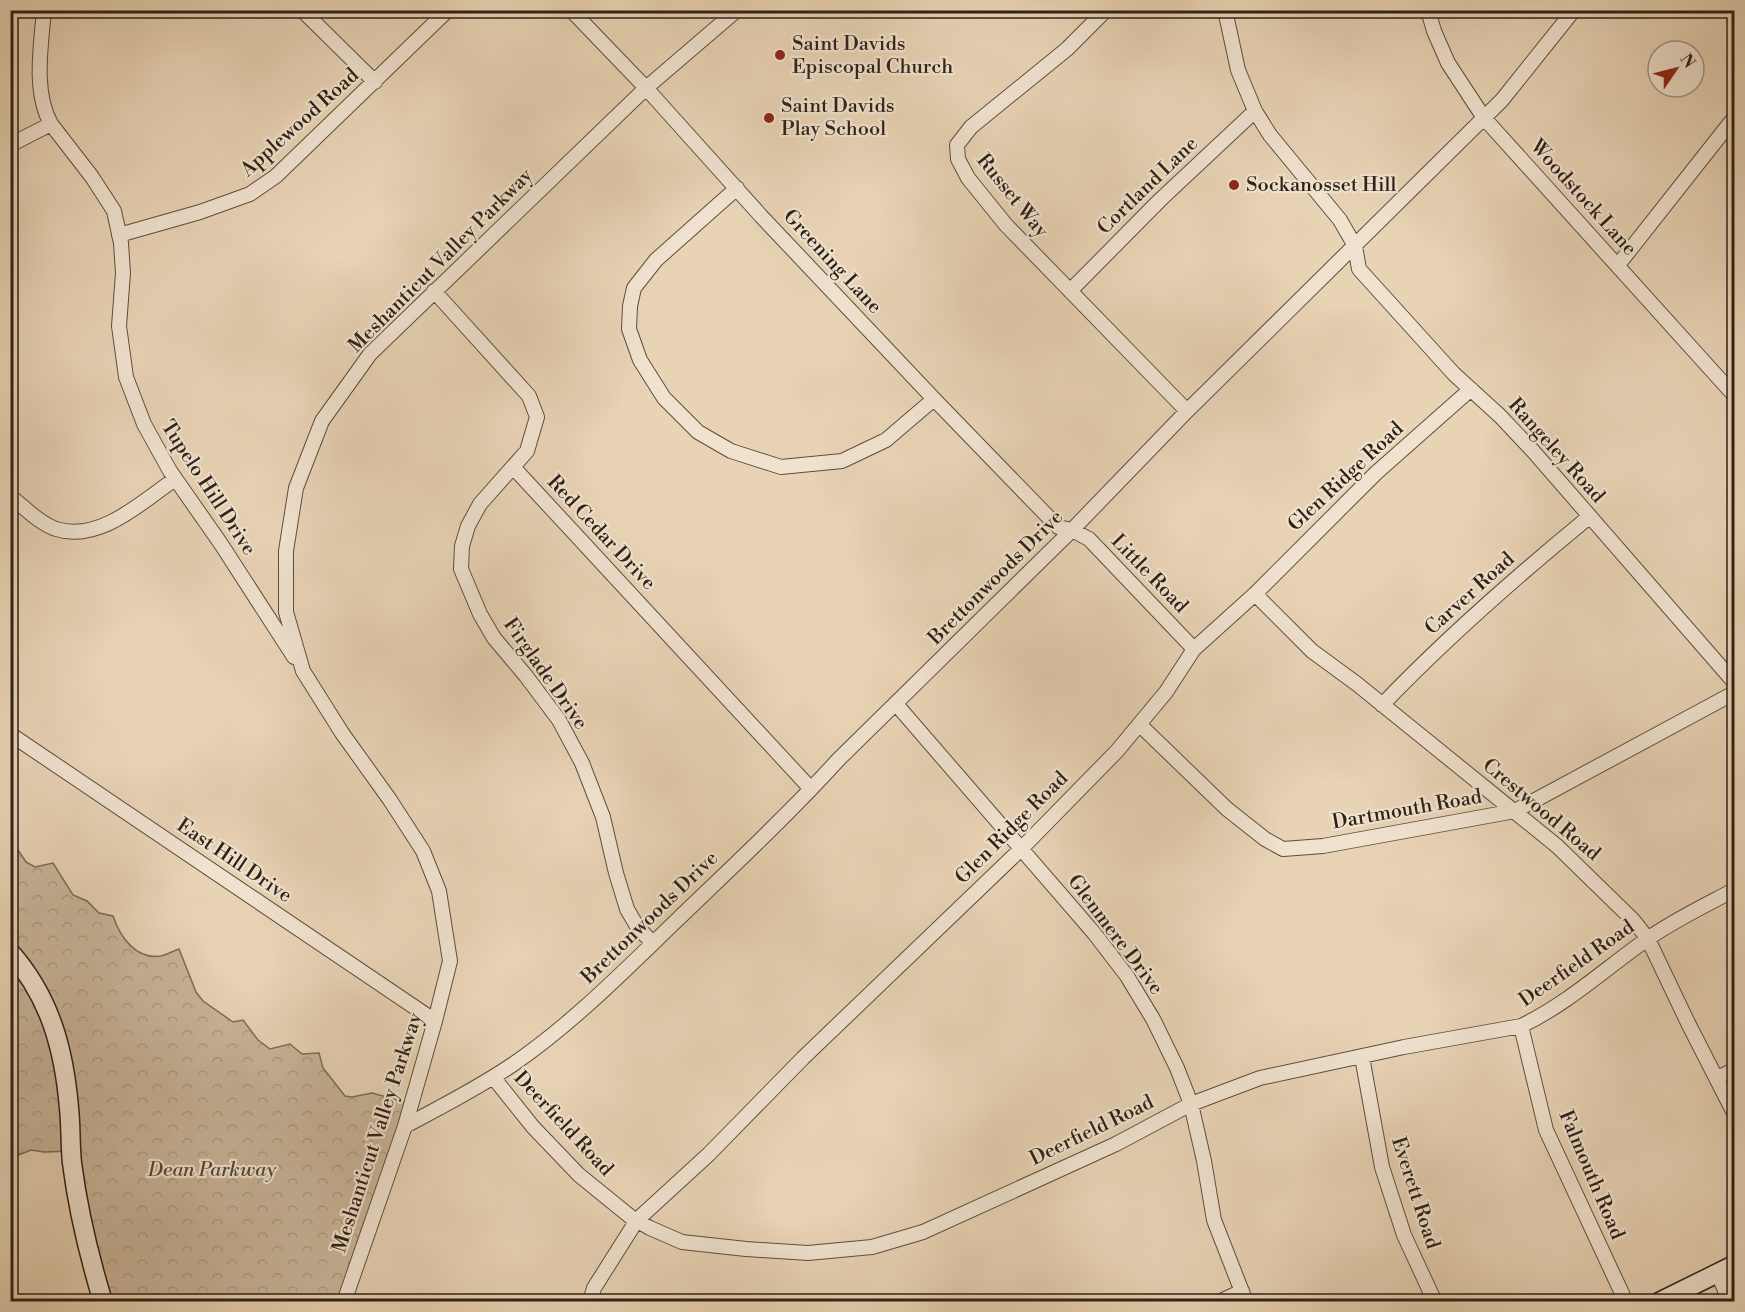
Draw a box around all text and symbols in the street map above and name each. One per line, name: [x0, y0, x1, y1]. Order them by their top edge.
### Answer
place label: Saint Davids Episcopal Church: [792, 32, 953, 80]
north arrow: [1646, 39, 1706, 99]
marker: Saint Davids Episcopal Church: [773, 48, 787, 62]
text: N: [1676, 50, 1699, 72]
street label: Applewood Road: [235, 63, 365, 183]
place label: Saint Davids Play School: [781, 94, 895, 142]
marker: Saint Davids Play School: [762, 111, 776, 125]
street label: Cortland Lane: [1092, 132, 1204, 240]
street label: Woodstock Lane: [1524, 134, 1642, 261]
street label: Russet Way: [971, 149, 1054, 243]
street label: Meshanticut Valley Parkway: [344, 163, 539, 358]
place label: Sockanosset Hill: [1246, 173, 1397, 198]
marker: Sockanosset Hill: [1227, 178, 1241, 192]
street label: Greening Lane: [777, 205, 887, 319]
street label: Rangeley Road: [1502, 393, 1610, 509]
street label: Tupelo Hill Drive: [155, 416, 261, 560]
street label: Glen Ridge Road: [1283, 417, 1410, 537]
street label: Red Cedar Drive: [541, 470, 661, 596]
street label: Brettonwoods Drive: [922, 505, 1069, 652]
street label: Little Road: [1105, 529, 1193, 619]
street label: Carver Road: [1420, 547, 1521, 641]
street label: Firglade Drive: [497, 613, 593, 735]
street label: Crestwood Road: [1477, 753, 1606, 867]
street label: Glen Ridge Road: [950, 766, 1074, 890]
street label: Dartmouth Road: [1330, 784, 1485, 835]
street label: East Hill Drive: [172, 813, 296, 909]
street label: Brettonwoods Drive: [576, 846, 724, 991]
street label: Glenmere Drive: [1062, 870, 1168, 1000]
street label: Deerfield Road: [1515, 915, 1640, 1013]
street label: Meshanticut Valley Parkway: [327, 1010, 429, 1256]
street label: Deerfield Road: [508, 1066, 619, 1182]
street label: Deerfield Road: [1026, 1090, 1159, 1172]
street label: Falmouth Road: [1553, 1107, 1630, 1244]
street label: Everett Road: [1385, 1134, 1445, 1253]
park label: Dean Parkway: [147, 1158, 277, 1183]

